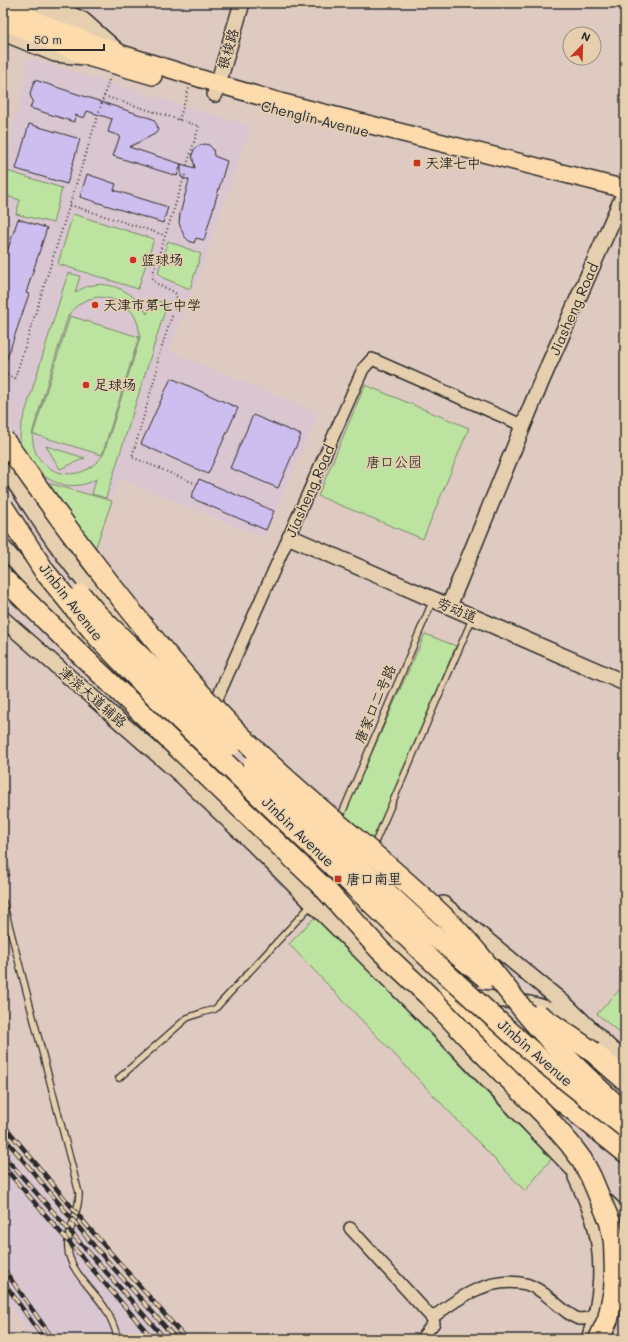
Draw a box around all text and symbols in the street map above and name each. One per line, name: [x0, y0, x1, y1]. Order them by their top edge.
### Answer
scale bar: [28, 26, 104, 52]
street label: 银梭路: [213, 26, 242, 72]
north arrow: [562, 26, 602, 66]
text: N: [579, 28, 593, 45]
text: 50 m: [34, 31, 62, 47]
street label: Chenglin Avenue: [259, 96, 371, 141]
place label: 天津七中: [425, 153, 481, 172]
marker: 天津七中: [412, 158, 422, 168]
place label: 篮球场: [141, 250, 183, 269]
marker: 篮球场: [128, 255, 138, 265]
street label: Jiasheng Road: [545, 259, 602, 358]
place label: 天津市第七中学: [103, 295, 201, 314]
marker: 天津市第七中学: [90, 300, 100, 310]
place label: 足球场: [94, 375, 136, 394]
marker: 足球场: [81, 380, 91, 390]
street label: Jiasheng Road: [281, 441, 338, 540]
park label: 唐口公园: [366, 452, 422, 471]
street label: Jinbin Avenue: [35, 559, 108, 644]
street label: 劳动道: [434, 593, 480, 626]
street label: 唐家口二号路: [349, 661, 400, 746]
street label: 津滨大道辅路: [55, 662, 131, 731]
street label: Jinbin Avenue: [258, 792, 339, 871]
place label: 唐口南里: [346, 869, 402, 888]
marker: 唐口南里: [333, 874, 343, 884]
street label: Jinbin Avenue: [494, 1015, 577, 1090]

